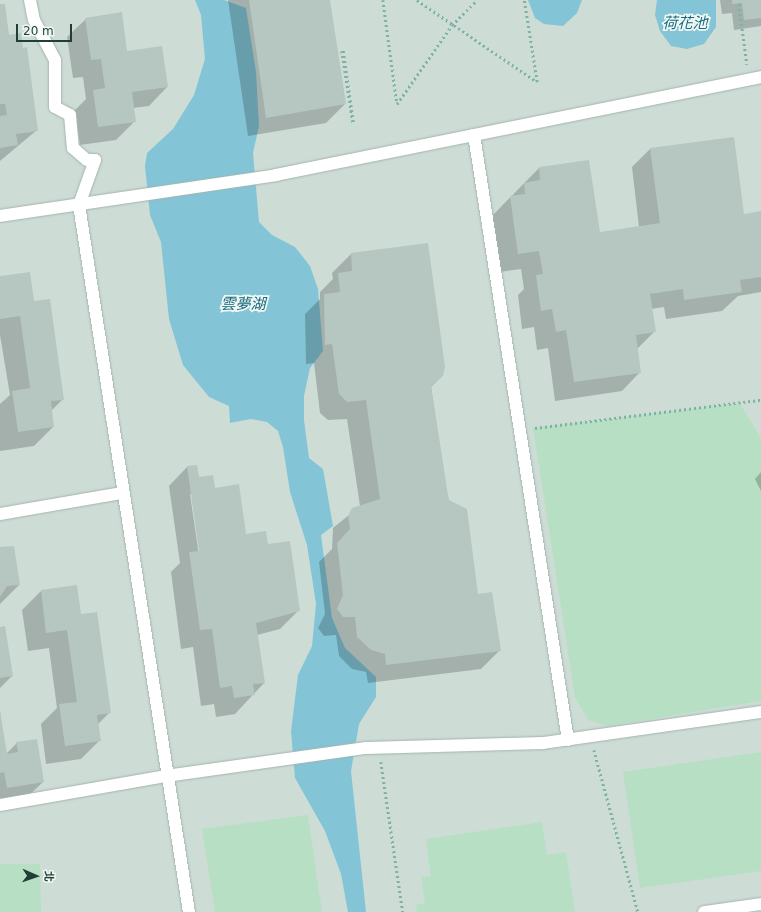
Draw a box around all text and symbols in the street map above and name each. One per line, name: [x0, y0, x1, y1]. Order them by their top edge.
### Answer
water label: 荷花池: [663, 15, 707, 33]
scale bar: [18, 16, 74, 42]
text: 20 m: [23, 24, 54, 38]
water label: 雲夢湖: [221, 296, 265, 314]
north arrow: [16, 856, 56, 896]
text: 北: [42, 871, 55, 882]

